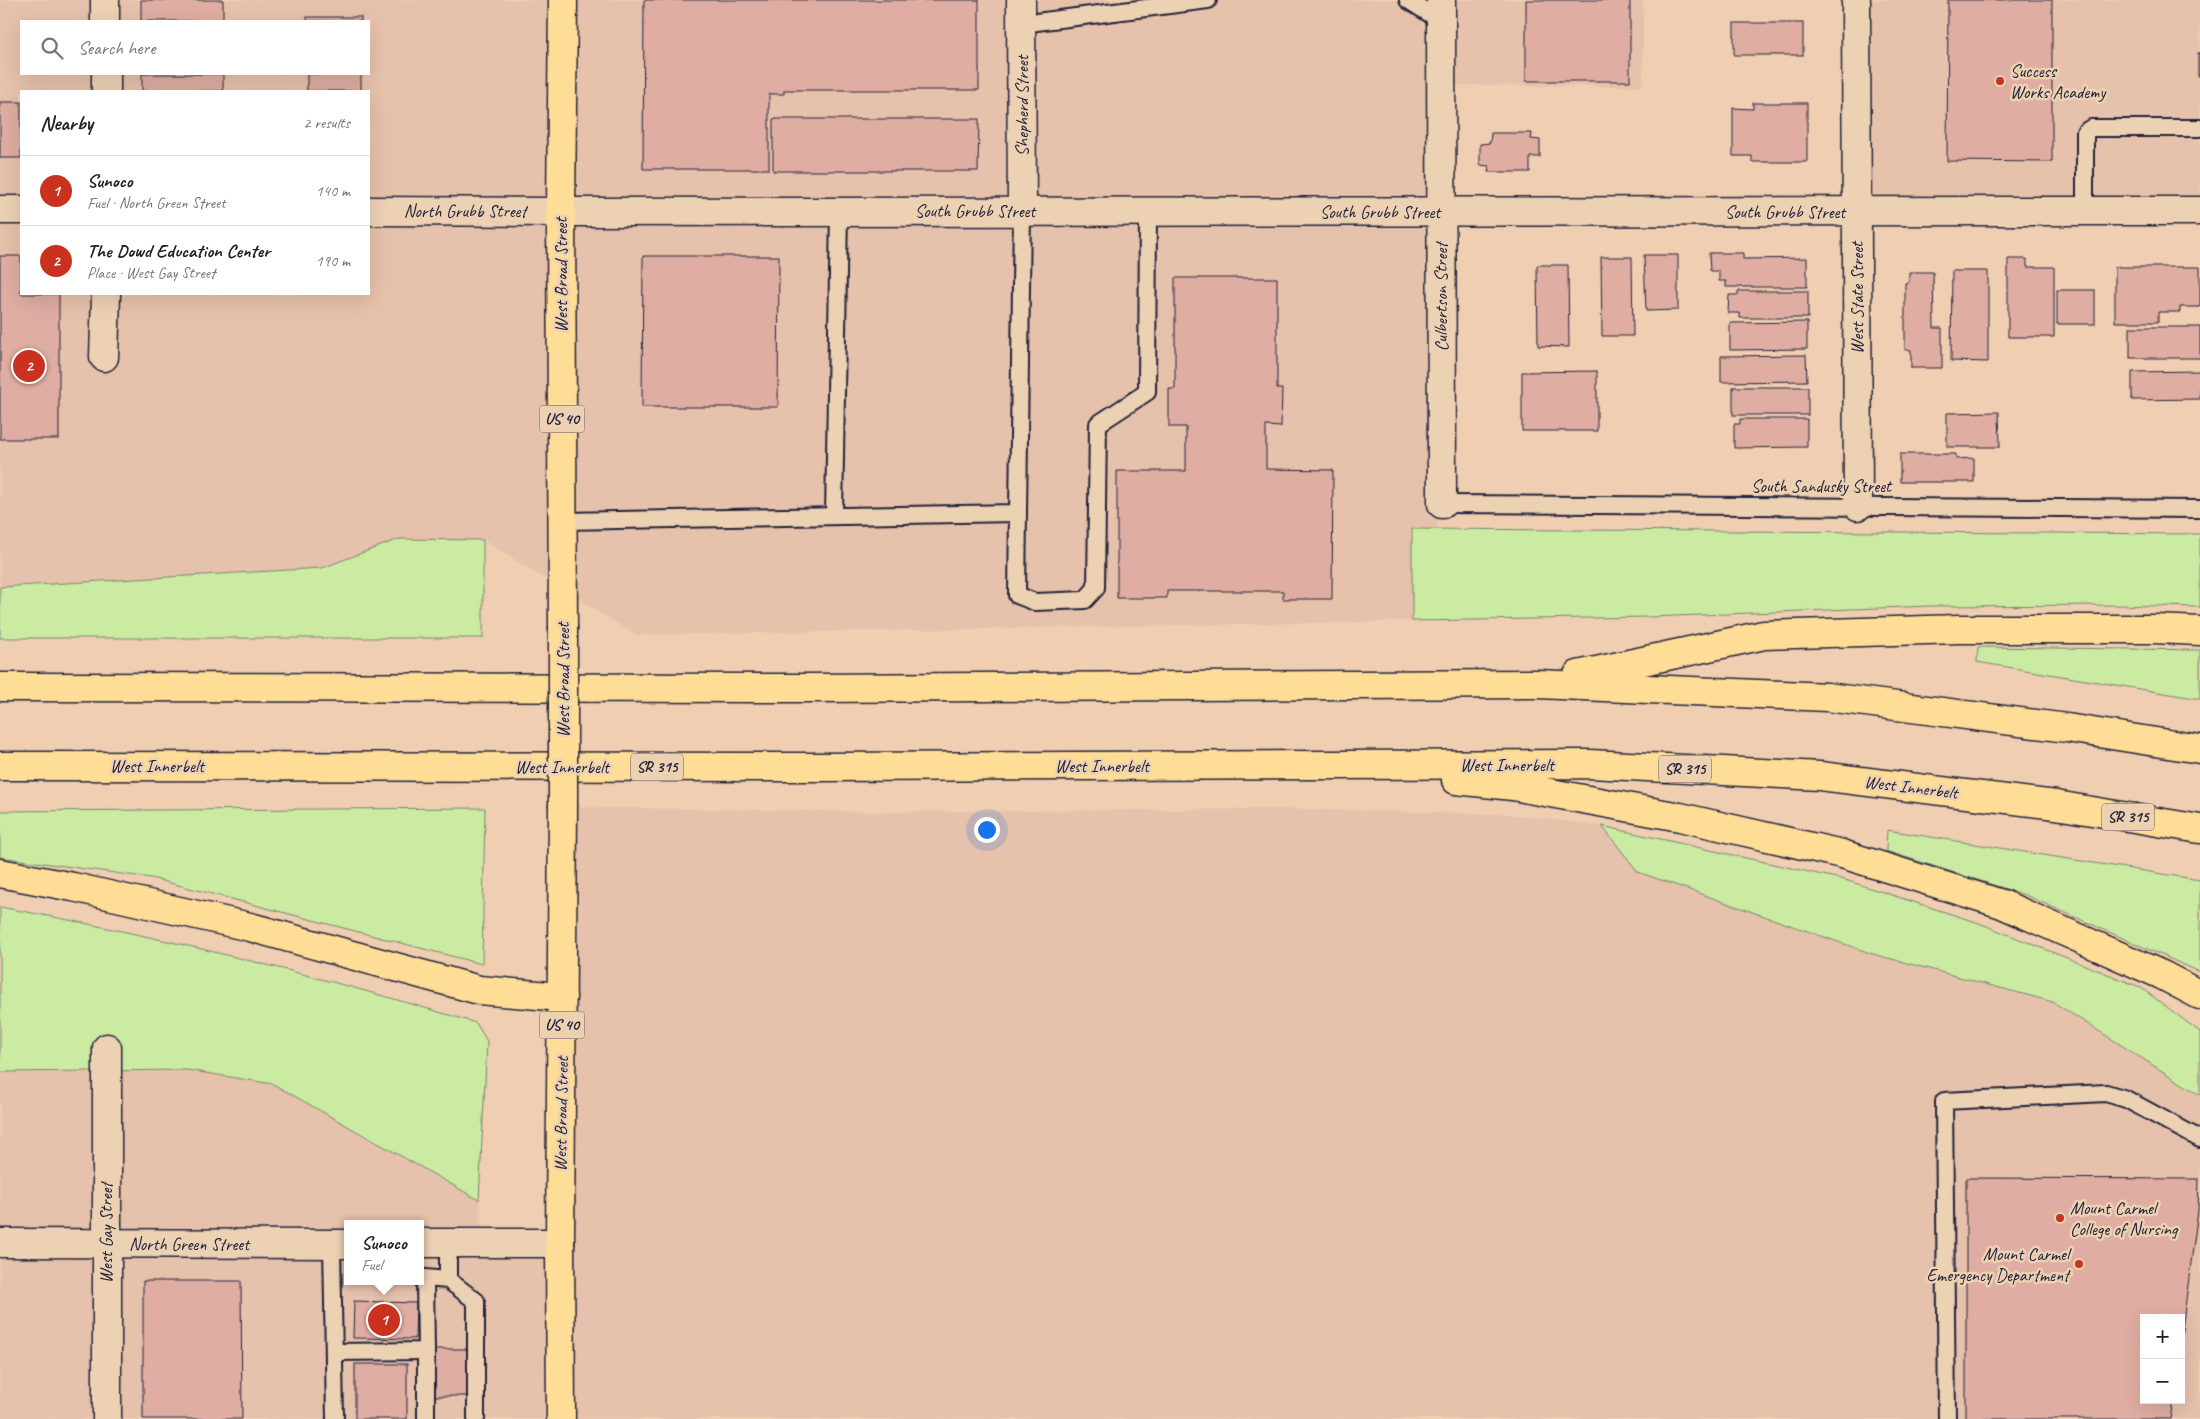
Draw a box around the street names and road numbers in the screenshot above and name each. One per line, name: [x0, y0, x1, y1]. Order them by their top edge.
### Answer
street label: Shepherd Street: [1011, 54, 1033, 156]
street label: North Grubb Street: [404, 200, 529, 222]
street label: South Grubb Street: [915, 200, 1037, 222]
street label: South Grubb Street: [1320, 201, 1442, 223]
street label: South Grubb Street: [1725, 201, 1847, 223]
street label: West Broad Street: [550, 216, 572, 332]
street label: Culbertson Street: [1430, 240, 1452, 351]
street label: West State Street: [1846, 240, 1868, 354]
road number: US 40: [540, 406, 584, 432]
street label: South Sandusky Street: [1751, 475, 1893, 497]
street label: West Broad Street: [552, 621, 574, 737]
road number: SR 315: [631, 754, 683, 780]
street label: West Innerbelt: [1460, 754, 1556, 776]
street label: West Innerbelt: [110, 755, 206, 777]
street label: West Innerbelt: [1055, 755, 1151, 777]
street label: West Innerbelt: [515, 756, 611, 778]
road number: SR 315: [1659, 756, 1711, 782]
street label: West Innerbelt: [1863, 770, 1961, 804]
road number: SR 315: [2102, 804, 2154, 830]
road number: US 40: [540, 1012, 584, 1038]
street label: West Broad Street: [549, 1054, 573, 1172]
street label: West Gay Street: [95, 1180, 117, 1283]
street label: North Green Street: [129, 1233, 251, 1255]

